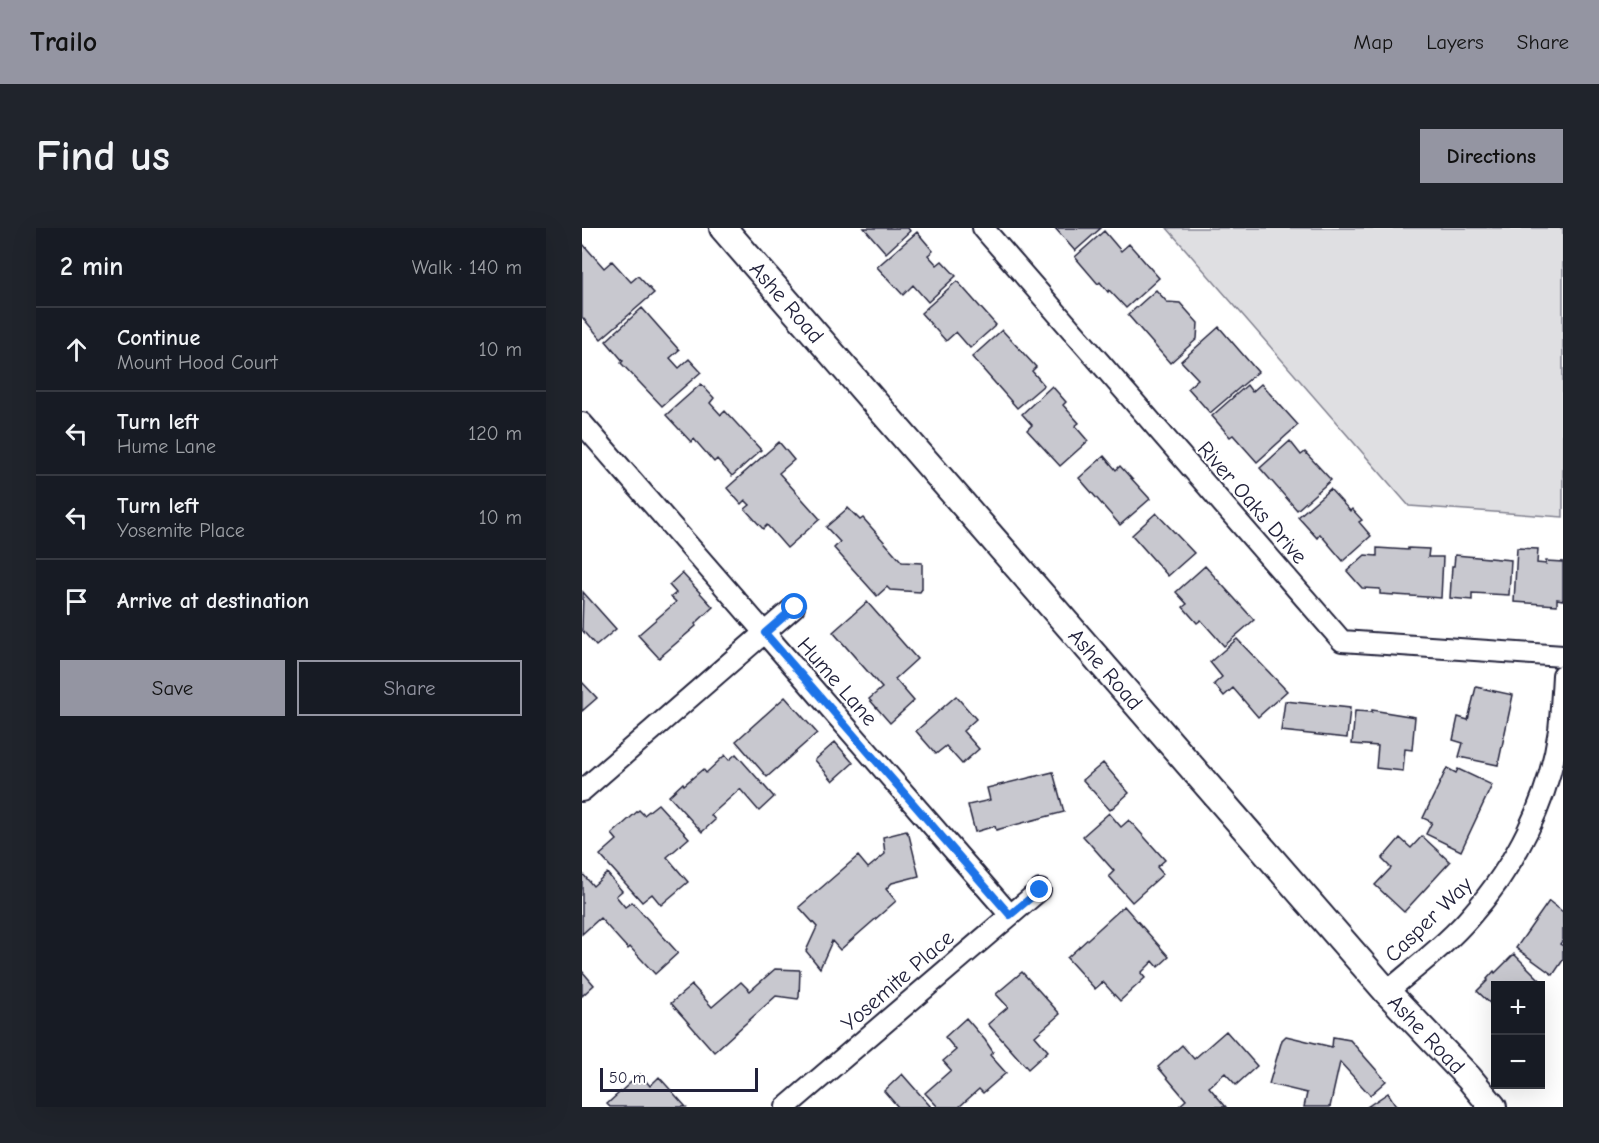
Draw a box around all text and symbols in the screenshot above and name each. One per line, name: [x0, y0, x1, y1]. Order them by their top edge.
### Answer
text: Trailo: [30, 26, 97, 58]
text: Map: [1354, 30, 1393, 54]
text: Layers: [1426, 30, 1484, 54]
text: Share: [1517, 30, 1569, 54]
button: Directions: [1420, 129, 1563, 183]
text: Find us: [36, 132, 170, 181]
text: 2 min: [60, 252, 123, 282]
text: Walk · 140 m: [412, 256, 522, 279]
street label: Ashe Road: [744, 256, 829, 349]
text: Continue: [117, 325, 200, 351]
icon: ahead: [60, 333, 93, 366]
text: 10 m: [479, 338, 522, 361]
text: Mount Hood Court: [117, 351, 278, 374]
text: Turn left: [117, 409, 199, 435]
icon: left: [60, 417, 93, 450]
text: 120 m: [468, 422, 522, 445]
text: Hume Lane: [117, 435, 216, 458]
street label: River Oaks Drive: [1192, 436, 1313, 569]
text: Turn left: [117, 493, 199, 519]
icon: left: [60, 501, 93, 534]
text: 10 m: [479, 506, 522, 529]
text: Yosemite Place: [117, 519, 245, 542]
icon: arrive: [60, 585, 93, 618]
text: Arrive at destination: [117, 588, 309, 614]
route start: [781, 593, 807, 619]
street label: Ashe Road: [1063, 623, 1148, 716]
street label: Hume Lane: [792, 632, 883, 731]
button: Save: [60, 660, 285, 716]
button: Share: [297, 660, 522, 716]
street label: Casper Way: [1380, 872, 1478, 968]
route end: [1026, 876, 1052, 902]
street label: Yosemite Place: [836, 925, 959, 1037]
map controls: [1491, 981, 1545, 1089]
button: +: [1491, 981, 1545, 1035]
street label: Ashe Road: [1382, 989, 1470, 1080]
button: −: [1491, 1035, 1545, 1089]
scale bar: [600, 1065, 758, 1092]
text: 50 m: [609, 1069, 646, 1087]

